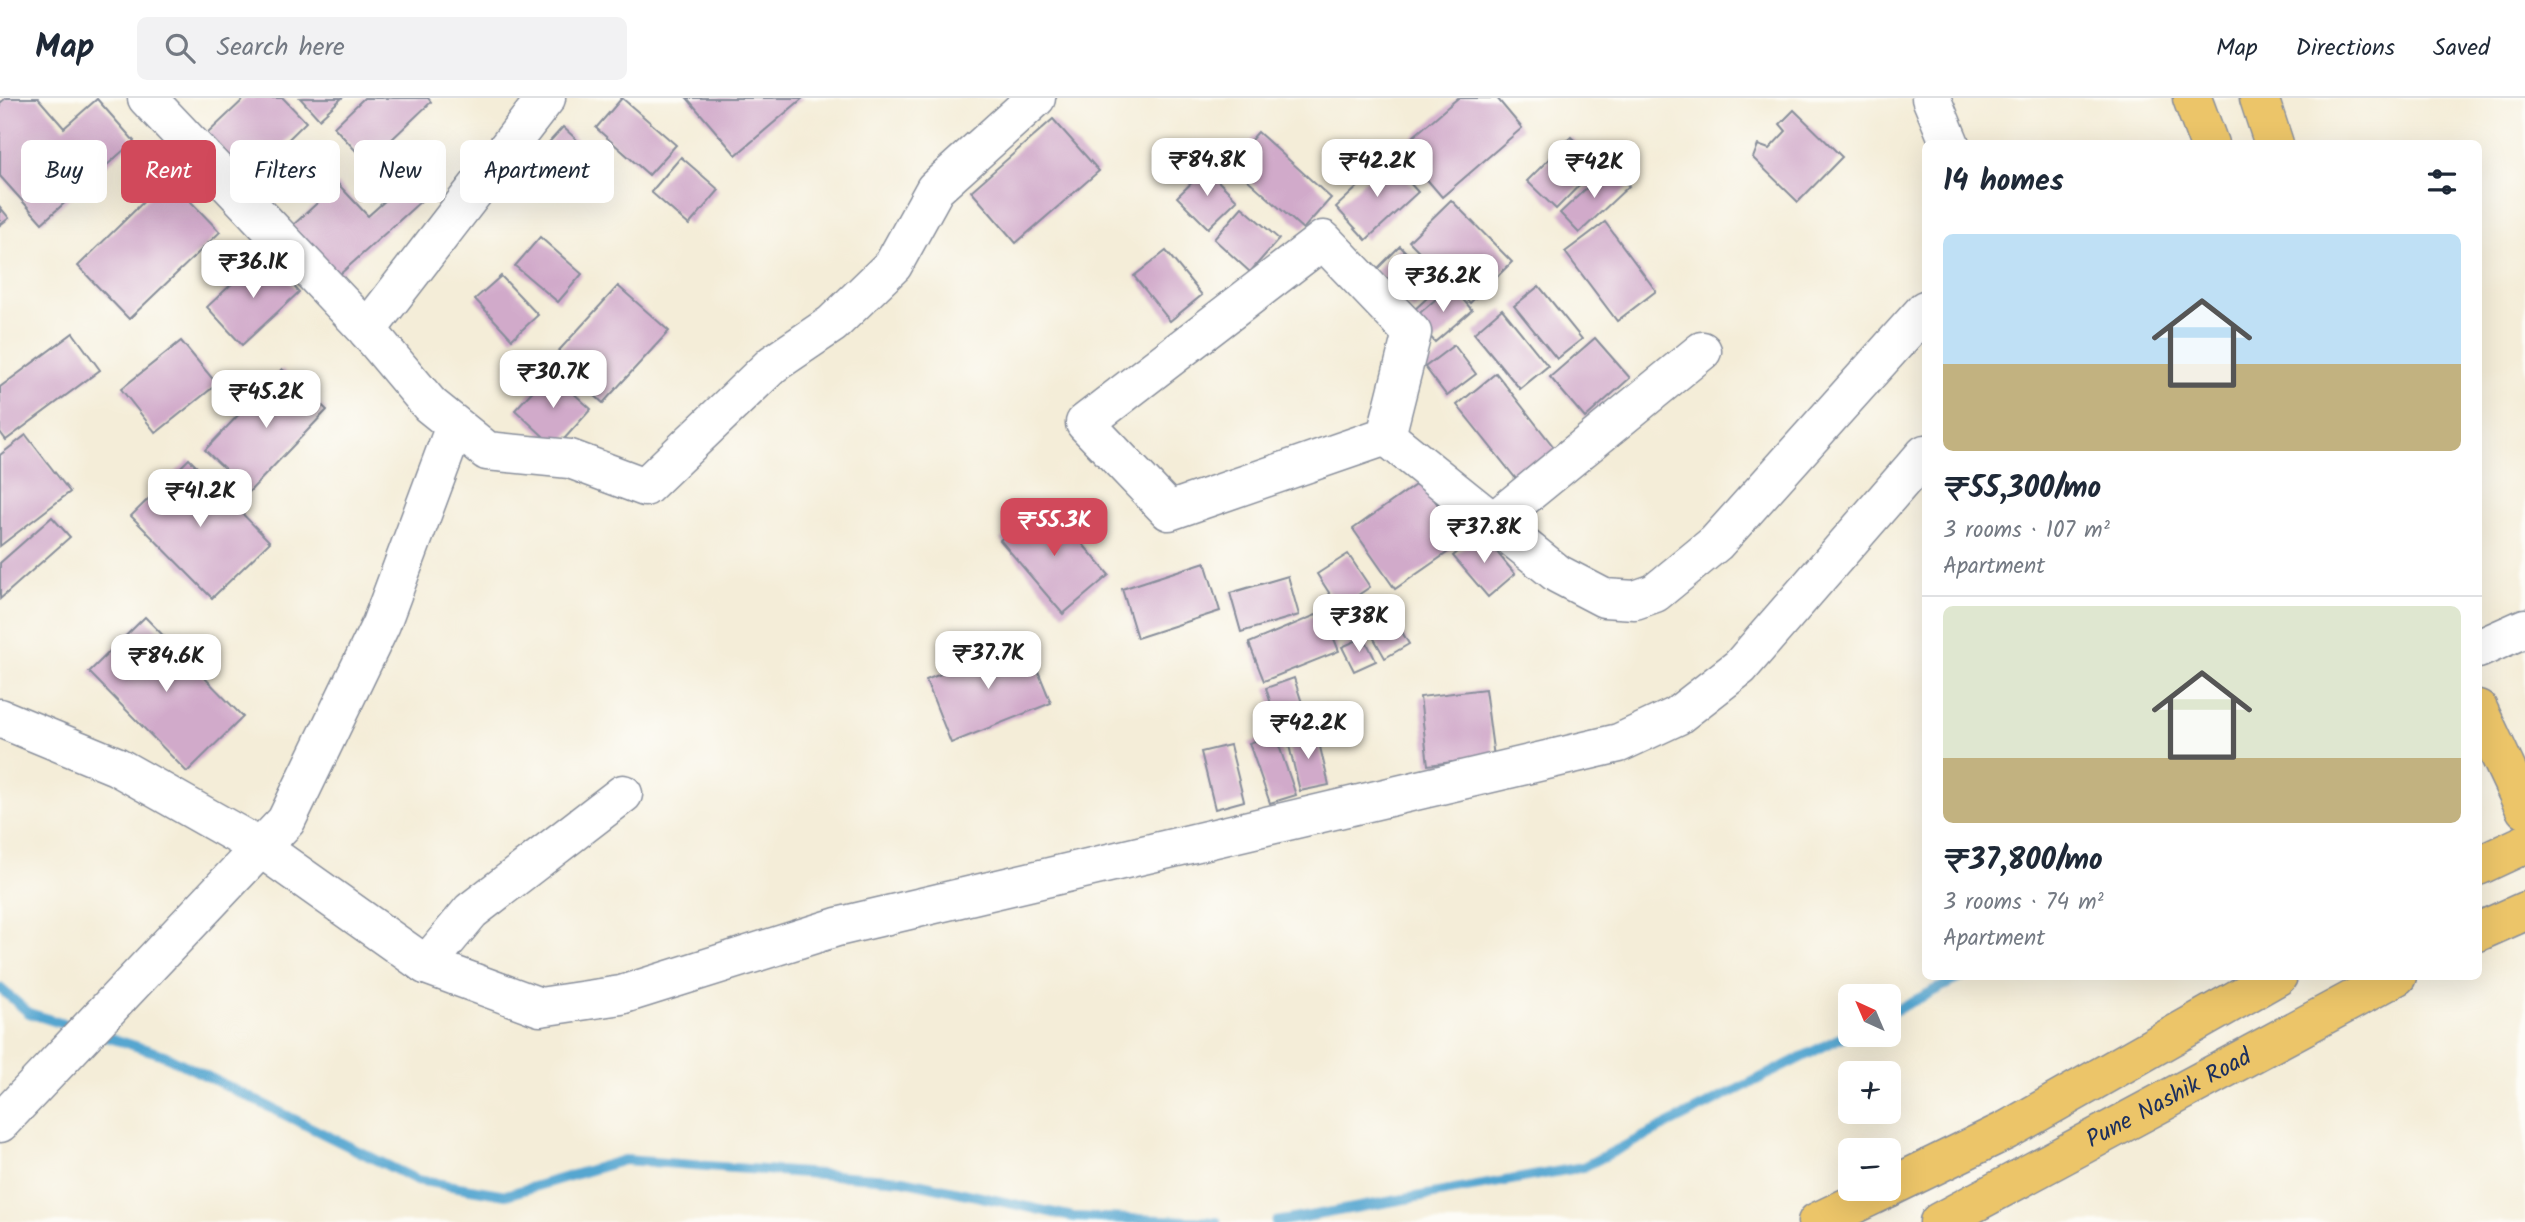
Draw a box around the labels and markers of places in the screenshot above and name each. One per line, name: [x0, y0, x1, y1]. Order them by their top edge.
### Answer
pin: ₹84.8K: [1150, 139, 1264, 198]
pin: ₹42.2K: [1320, 140, 1434, 199]
pin: ₹42K: [1553, 140, 1635, 200]
pin: ₹36.1K: [196, 240, 310, 300]
pin: ₹36.2K: [1386, 254, 1500, 314]
pin: ₹30.7K: [496, 350, 610, 410]
pin: ₹45.2K: [209, 370, 323, 430]
pin: ₹41.2K: [143, 470, 257, 529]
pin: ₹55.3K: [997, 498, 1111, 558]
pin: ₹37.8K: [1427, 505, 1541, 565]
pin: ₹38K: [1318, 594, 1400, 654]
pin: ₹37.7K: [931, 632, 1045, 691]
pin: ₹84.6K: [109, 634, 223, 694]
pin: ₹42.2K: [1251, 702, 1365, 761]

